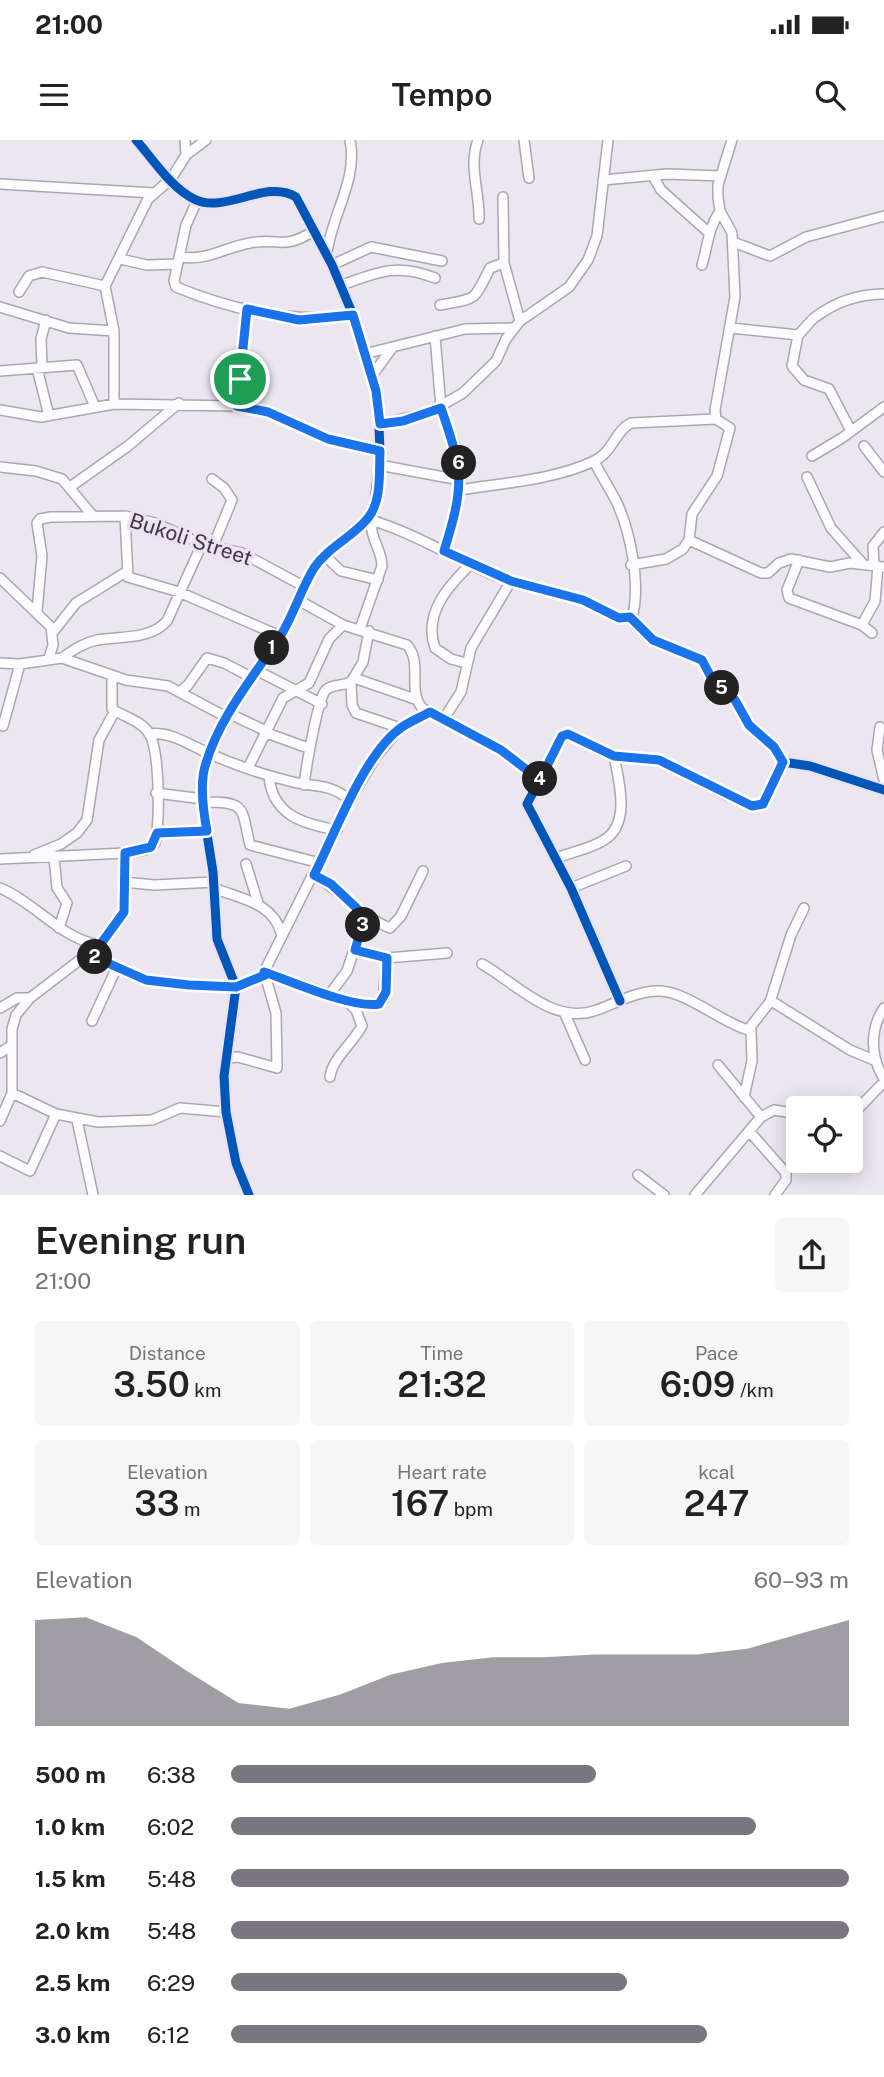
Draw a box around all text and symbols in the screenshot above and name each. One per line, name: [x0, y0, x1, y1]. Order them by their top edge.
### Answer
text: 21:00: [35, 9, 103, 40]
icon: menu: [35, 76, 73, 114]
text: Tempo: [391, 76, 493, 113]
icon: search: [811, 76, 849, 114]
pin: [210, 349, 270, 409]
icon: arrive: [221, 360, 259, 398]
pin: 6: [442, 446, 476, 480]
text: 6: [452, 451, 465, 473]
street label: Bukoli Street: [127, 507, 255, 571]
pin: 1: [254, 630, 290, 666]
text: 1: [267, 636, 276, 658]
pin: 5: [704, 670, 740, 706]
text: 5: [715, 676, 728, 698]
pin: 4: [522, 762, 558, 796]
text: 4: [533, 767, 546, 789]
pin: 3: [346, 908, 380, 942]
text: 3: [356, 913, 369, 935]
pin: 2: [78, 940, 112, 974]
text: 2: [88, 945, 101, 967]
map controls: [786, 1096, 863, 1173]
button: locate: [786, 1096, 863, 1173]
text: Evening run: [35, 1218, 246, 1263]
button: share: [775, 1218, 849, 1292]
text: 21:00: [35, 1267, 91, 1294]
text: Distance: [129, 1342, 206, 1364]
text: Time: [420, 1342, 464, 1364]
text: Pace: [695, 1342, 738, 1364]
text: 3.50: [113, 1364, 190, 1405]
text: 21:32: [397, 1364, 487, 1405]
text: 6:09: [660, 1364, 735, 1405]
text: km: [190, 1379, 221, 1401]
text: /km: [735, 1379, 774, 1401]
text: Elevation: [127, 1461, 208, 1483]
text: Heart rate: [397, 1461, 487, 1483]
text: kcal: [698, 1461, 735, 1483]
text: 33: [134, 1483, 179, 1524]
text: 167: [391, 1483, 449, 1524]
text: 247: [684, 1483, 749, 1524]
text: m: [179, 1498, 201, 1520]
text: bpm: [449, 1498, 493, 1520]
text: Elevation: [35, 1566, 133, 1593]
text: 60–93 m: [754, 1566, 849, 1593]
text: 500 m: [35, 1761, 106, 1788]
text: 6:38: [147, 1761, 196, 1788]
text: 1.0 km: [35, 1813, 105, 1840]
text: 6:02: [147, 1813, 194, 1840]
text: 1.5 km: [35, 1865, 106, 1892]
text: 5:48: [147, 1865, 196, 1892]
text: 2.0 km: [35, 1917, 110, 1944]
text: 5:48: [147, 1917, 196, 1944]
text: 2.5 km: [35, 1969, 110, 1996]
text: 6:29: [147, 1969, 195, 1996]
text: 3.0 km: [35, 2021, 110, 2048]
text: 6:12: [147, 2021, 190, 2048]

